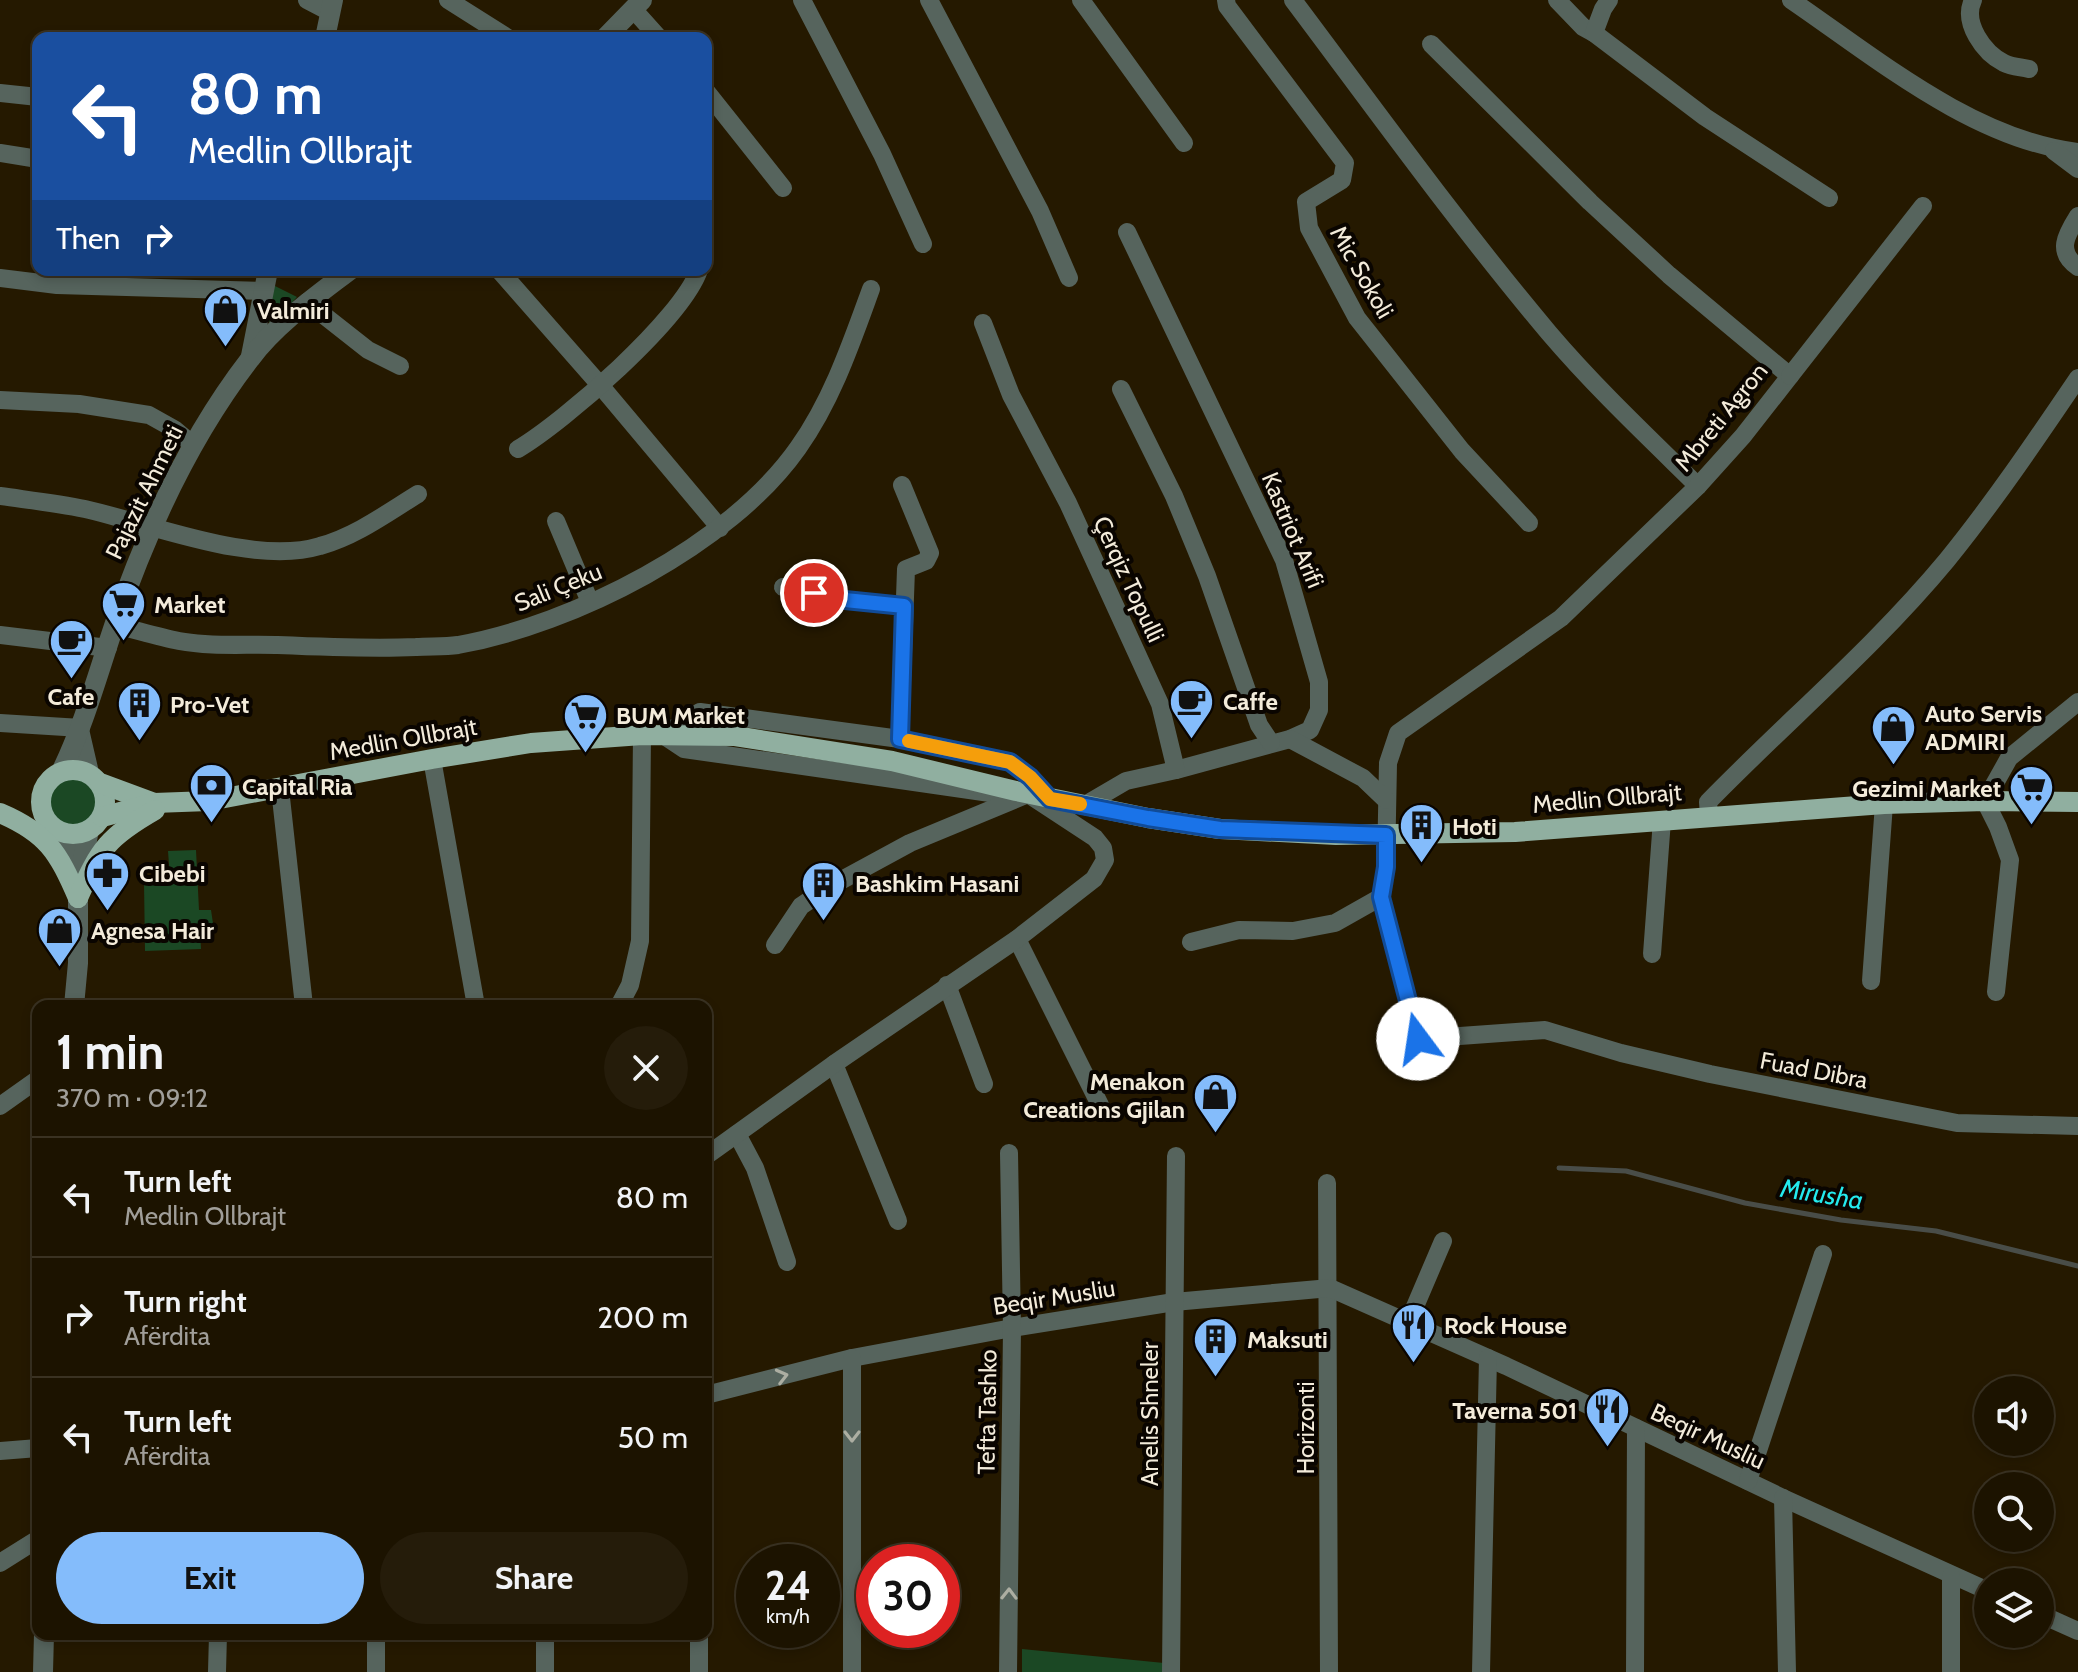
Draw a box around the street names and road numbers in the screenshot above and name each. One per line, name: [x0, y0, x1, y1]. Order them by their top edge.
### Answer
street label: Mic Sokoli: [1324, 221, 1400, 323]
street label: Mbreti Agron: [1668, 357, 1774, 477]
street label: Pajazit Ahmeti: [99, 420, 189, 564]
street label: Kastriot Arifi: [1256, 468, 1330, 592]
street label: Çerqiz Topulli: [1087, 511, 1171, 647]
street label: Sali Çeku: [510, 556, 606, 618]
street label: Medlin Ollbrajt: [327, 712, 479, 766]
street label: Medlin Ollbrajt: [1531, 777, 1683, 819]
street label: Fuad Dibra: [1758, 1045, 1871, 1095]
street label: Beqir Musliu: [991, 1273, 1117, 1321]
street label: Anelis Shneler: [1135, 1341, 1164, 1486]
street label: Tefta Tashko: [971, 1349, 1003, 1475]
street label: Horizonti: [1291, 1381, 1320, 1475]
street label: Beqir Musliu: [1646, 1397, 1770, 1475]

